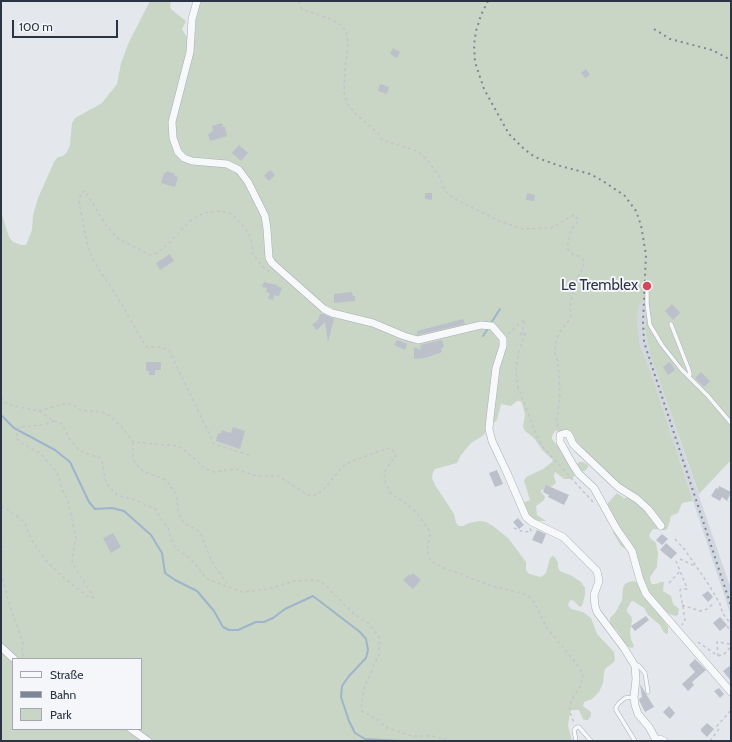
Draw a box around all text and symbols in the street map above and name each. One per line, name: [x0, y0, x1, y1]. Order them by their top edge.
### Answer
scale bar: [14, 12, 120, 38]
text: 100 m: [19, 19, 53, 34]
place label: Le Tremblex: [561, 277, 638, 295]
marker: Le Tremblex: [641, 280, 653, 292]
legend: [12, 658, 142, 730]
text: Straße: [50, 667, 83, 682]
text: Bahn: [50, 687, 76, 702]
text: Park: [50, 707, 72, 722]

